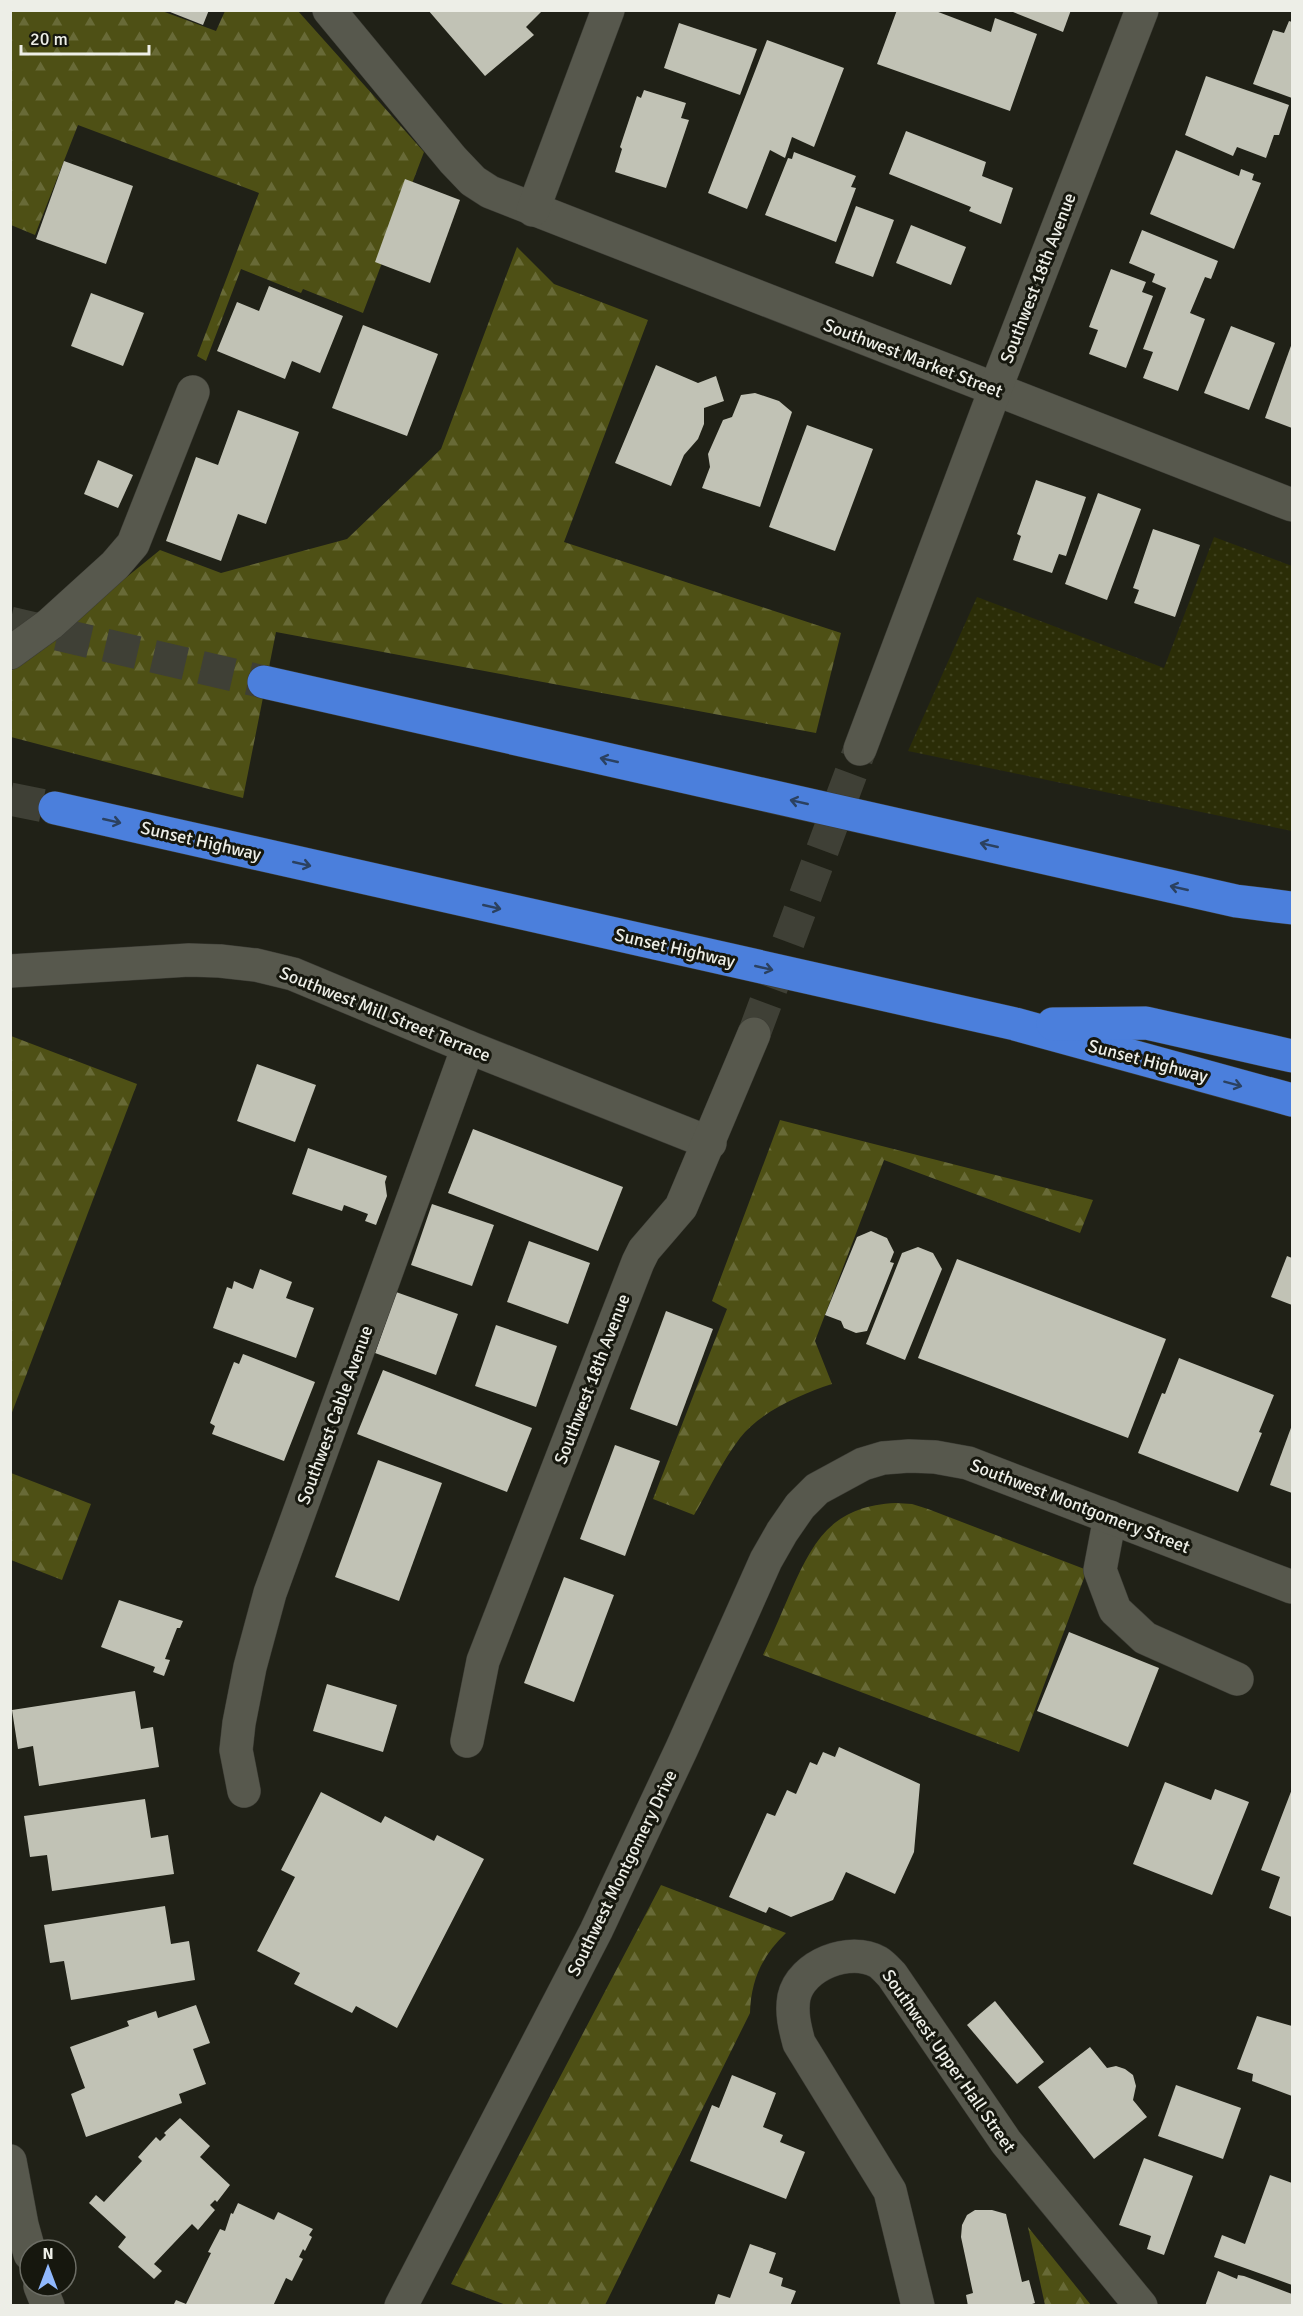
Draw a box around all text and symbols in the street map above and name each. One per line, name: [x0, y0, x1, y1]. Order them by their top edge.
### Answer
scale bar: [21, 18, 148, 56]
text: 20 m: [30, 28, 68, 50]
street label: Southwest 18th Avenue: [995, 190, 1081, 366]
street label: Southwest Market Street: [820, 314, 1006, 402]
one-way arrow: [599, 753, 618, 765]
one-way arrow: [790, 796, 809, 808]
one-way arrow: [101, 816, 121, 827]
street label: Sunset Highway: [139, 816, 264, 866]
one-way arrow: [980, 839, 999, 851]
one-way arrow: [292, 858, 311, 870]
one-way arrow: [1170, 882, 1190, 893]
one-way arrow: [482, 901, 501, 913]
street label: Sunset Highway: [613, 923, 738, 973]
street label: Southwest Mill Street Terrace: [276, 962, 494, 1066]
one-way arrow: [754, 963, 774, 974]
street label: Sunset Highway: [1086, 1034, 1211, 1088]
one-way arrow: [1224, 1079, 1243, 1090]
street label: Southwest 18th Avenue: [549, 1291, 635, 1467]
street label: Southwest Cable Avenue: [292, 1323, 378, 1507]
street label: Southwest Montgomery Street: [967, 1454, 1193, 1558]
street label: Southwest Montgomery Drive: [562, 1766, 682, 1980]
street label: Southwest Upper Hall Street: [877, 1965, 1021, 2157]
north arrow: [18, 2238, 78, 2298]
text: N: [42, 2244, 54, 2264]

